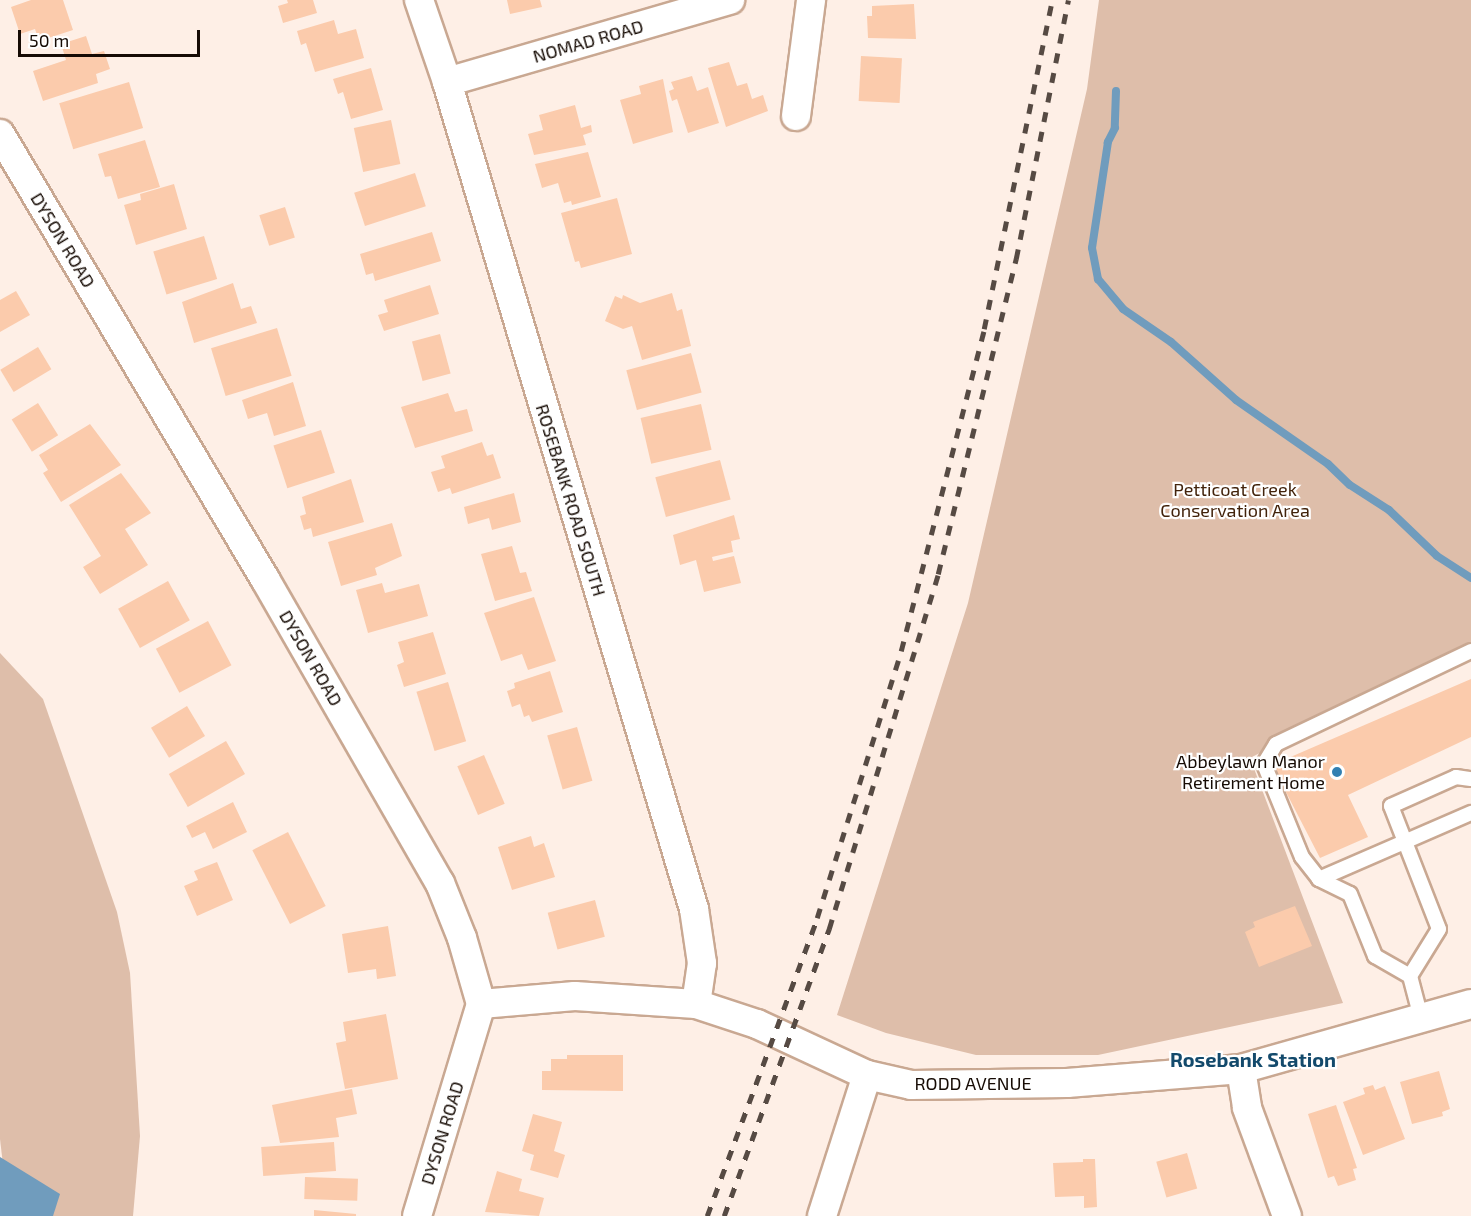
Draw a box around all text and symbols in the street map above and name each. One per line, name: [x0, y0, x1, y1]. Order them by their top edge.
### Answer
street label: NOMAD ROAD: [530, 15, 646, 67]
scale bar: [21, 18, 202, 56]
text: 50 m: [29, 29, 69, 51]
street label: DYSON ROAD: [26, 189, 100, 291]
street label: ROSEBANK ROAD SOUTH: [531, 401, 611, 599]
park label: Petticoat Creek Conservation Area: [1160, 479, 1310, 522]
street label: DYSON ROAD: [275, 606, 347, 710]
place label: Abbeylawn Manor Retirement Home: [1176, 751, 1325, 794]
marker: Abbeylawn Manor Retirement Home: [1330, 765, 1344, 779]
district label: Rosebank Station: [1170, 1047, 1336, 1071]
street label: RODD AVENUE: [914, 1072, 1032, 1094]
street label: DYSON ROAD: [416, 1079, 468, 1187]

